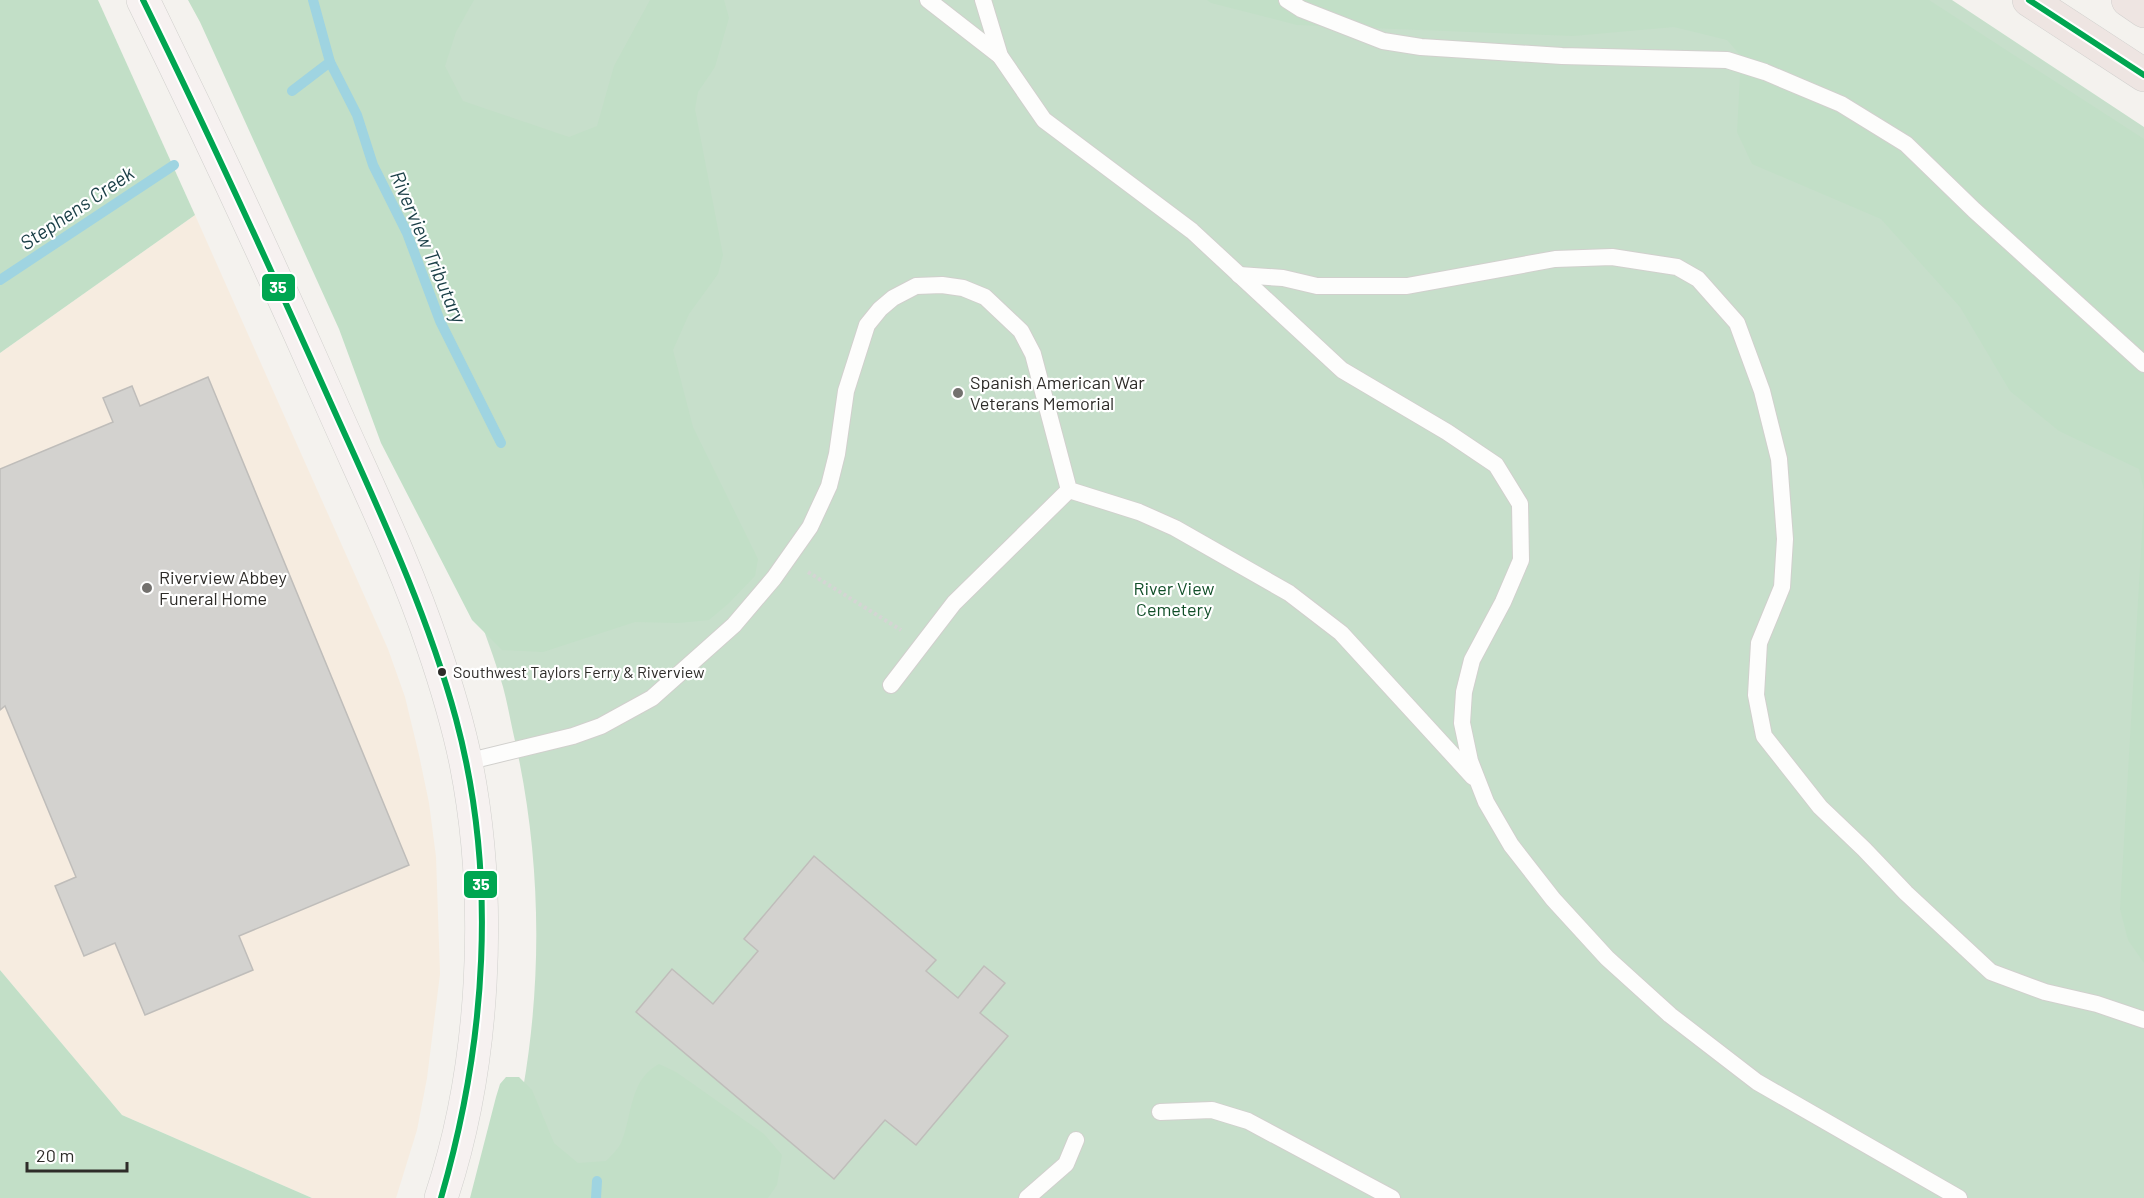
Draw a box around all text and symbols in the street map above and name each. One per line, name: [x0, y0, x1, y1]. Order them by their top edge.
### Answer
water label: Stephens Creek: [15, 160, 138, 254]
water label: Riverview Tributary: [386, 167, 472, 327]
line badge: 35: [261, 273, 296, 302]
text: 35: [269, 277, 287, 296]
place label: Spanish American War Veterans Memorial: [970, 371, 1145, 414]
marker: Spanish American War Veterans Memorial: [951, 386, 965, 400]
place label: Riverview Abbey Funeral Home: [159, 566, 287, 609]
park label: River View Cemetery: [1133, 577, 1215, 620]
marker: Riverview Abbey Funeral Home: [140, 581, 154, 595]
place label: Southwest Taylors Ferry & Riverview: [453, 662, 705, 681]
marker: Southwest Taylors Ferry & Riverview: [436, 666, 448, 678]
line badge: 35: [463, 870, 498, 899]
text: 35: [472, 874, 490, 893]
scale bar: [27, 1135, 128, 1173]
text: 20 m: [36, 1144, 74, 1166]

